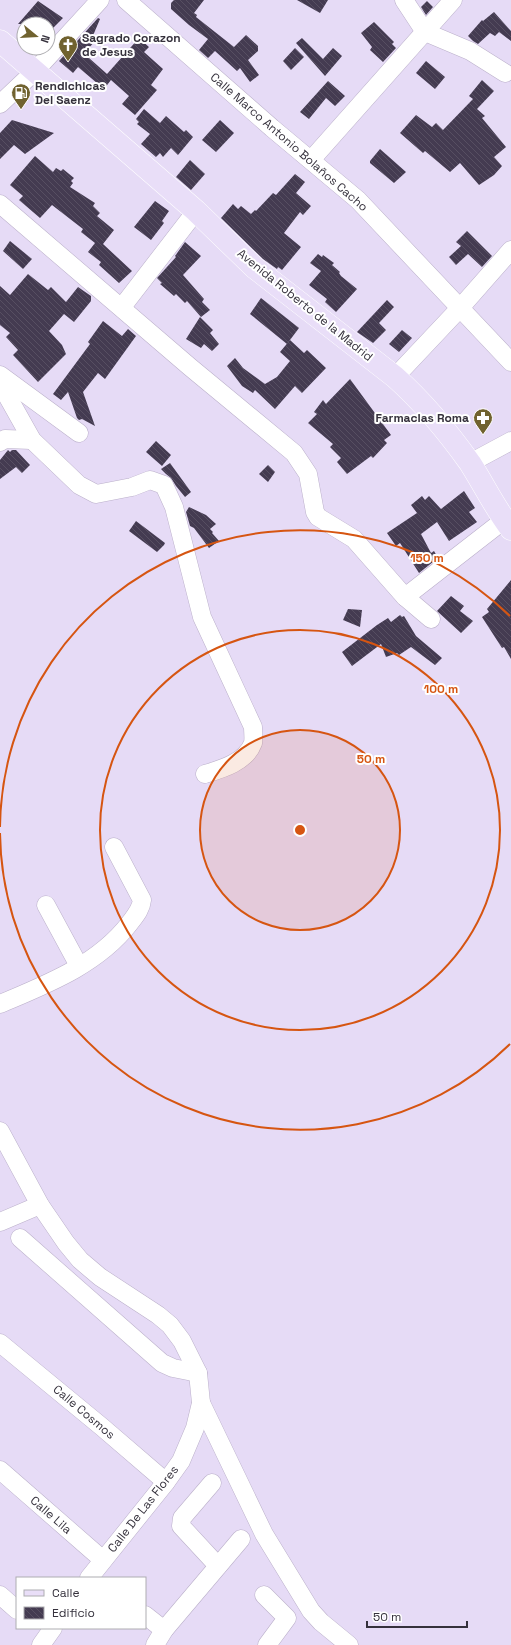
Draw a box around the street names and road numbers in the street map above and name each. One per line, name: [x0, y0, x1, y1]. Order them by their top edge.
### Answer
street label: Calle Marco Antonio Bolaños Cacho: [207, 69, 371, 215]
street label: Avenida Roberto de la Madrid: [234, 245, 376, 365]
street label: Calle Cosmos: [50, 1381, 118, 1443]
street label: Calle De Las Flores: [104, 1462, 182, 1556]
street label: Calle Lila: [27, 1493, 75, 1538]

